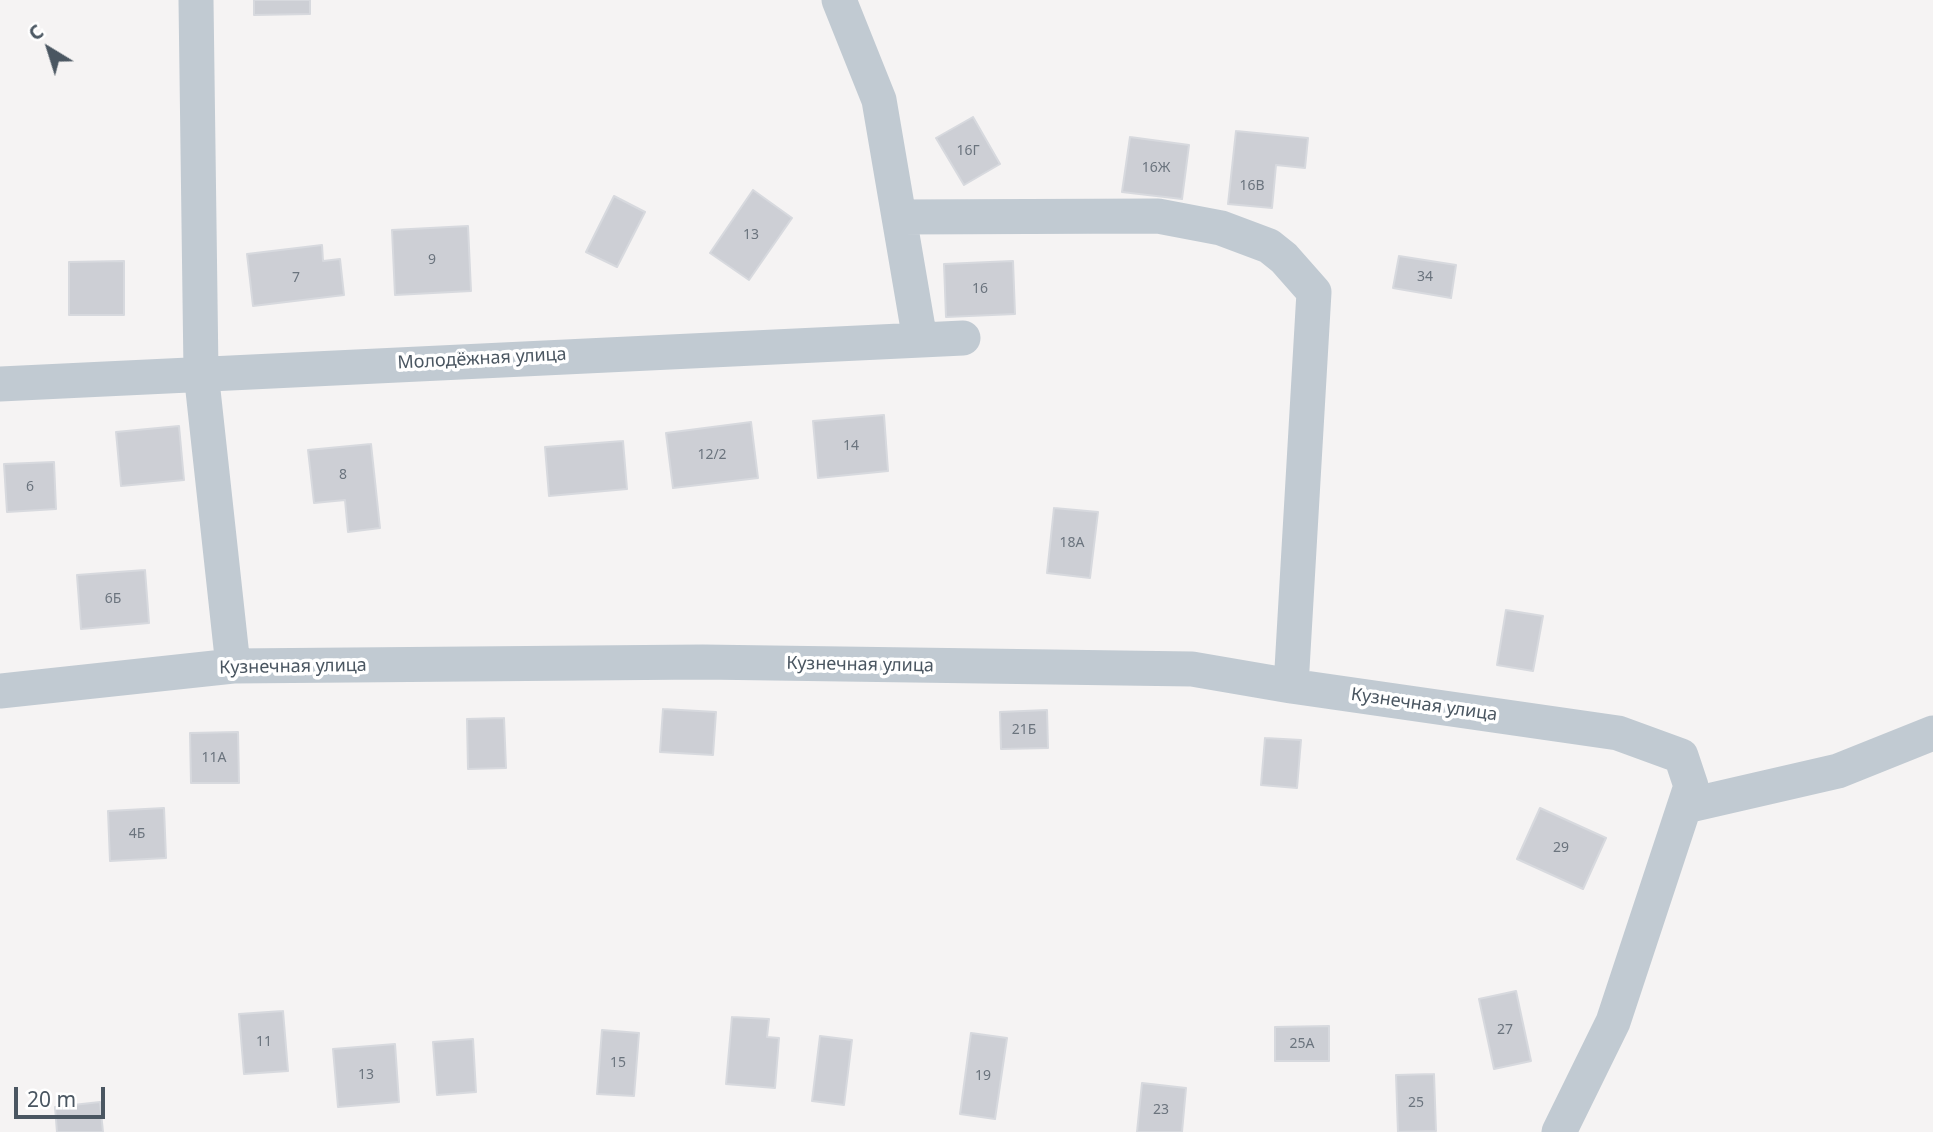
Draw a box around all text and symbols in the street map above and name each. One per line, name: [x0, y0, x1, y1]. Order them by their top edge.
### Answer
north arrow: [14, 14, 84, 84]
text: С: [23, 18, 49, 46]
house number: 16Г: [956, 143, 980, 159]
house number: 16Ж: [1142, 160, 1170, 176]
house number: 16В: [1239, 178, 1265, 194]
house number: 13: [743, 227, 759, 243]
house number: 9: [428, 252, 436, 268]
house number: 34: [1417, 269, 1433, 285]
house number: 7: [292, 270, 300, 286]
house number: 16: [972, 281, 988, 297]
street label: Молодёжная улица: [397, 344, 567, 374]
house number: 14: [843, 438, 859, 454]
house number: 12/2: [697, 447, 727, 463]
house number: 8: [339, 467, 347, 483]
house number: 6: [26, 479, 34, 495]
house number: 18А: [1060, 535, 1084, 551]
house number: 6Б: [105, 591, 121, 607]
street label: Кузнечная улица: [786, 653, 934, 677]
street label: Кузнечная улица: [219, 655, 367, 679]
street label: Кузнечная улица: [1349, 684, 1499, 726]
house number: 21Б: [1012, 722, 1036, 738]
house number: 11А: [202, 750, 226, 766]
house number: 4Б: [129, 826, 145, 842]
house number: 29: [1553, 840, 1569, 856]
house number: 27: [1497, 1022, 1513, 1038]
house number: 11: [256, 1034, 272, 1050]
house number: 25А: [1290, 1036, 1314, 1052]
house number: 15: [610, 1055, 626, 1071]
house number: 13: [358, 1067, 374, 1083]
house number: 19: [975, 1068, 991, 1084]
scale bar: [18, 1072, 108, 1116]
text: 20 m: [27, 1085, 76, 1113]
house number: 25: [1408, 1095, 1424, 1111]
house number: 23: [1153, 1102, 1169, 1118]

